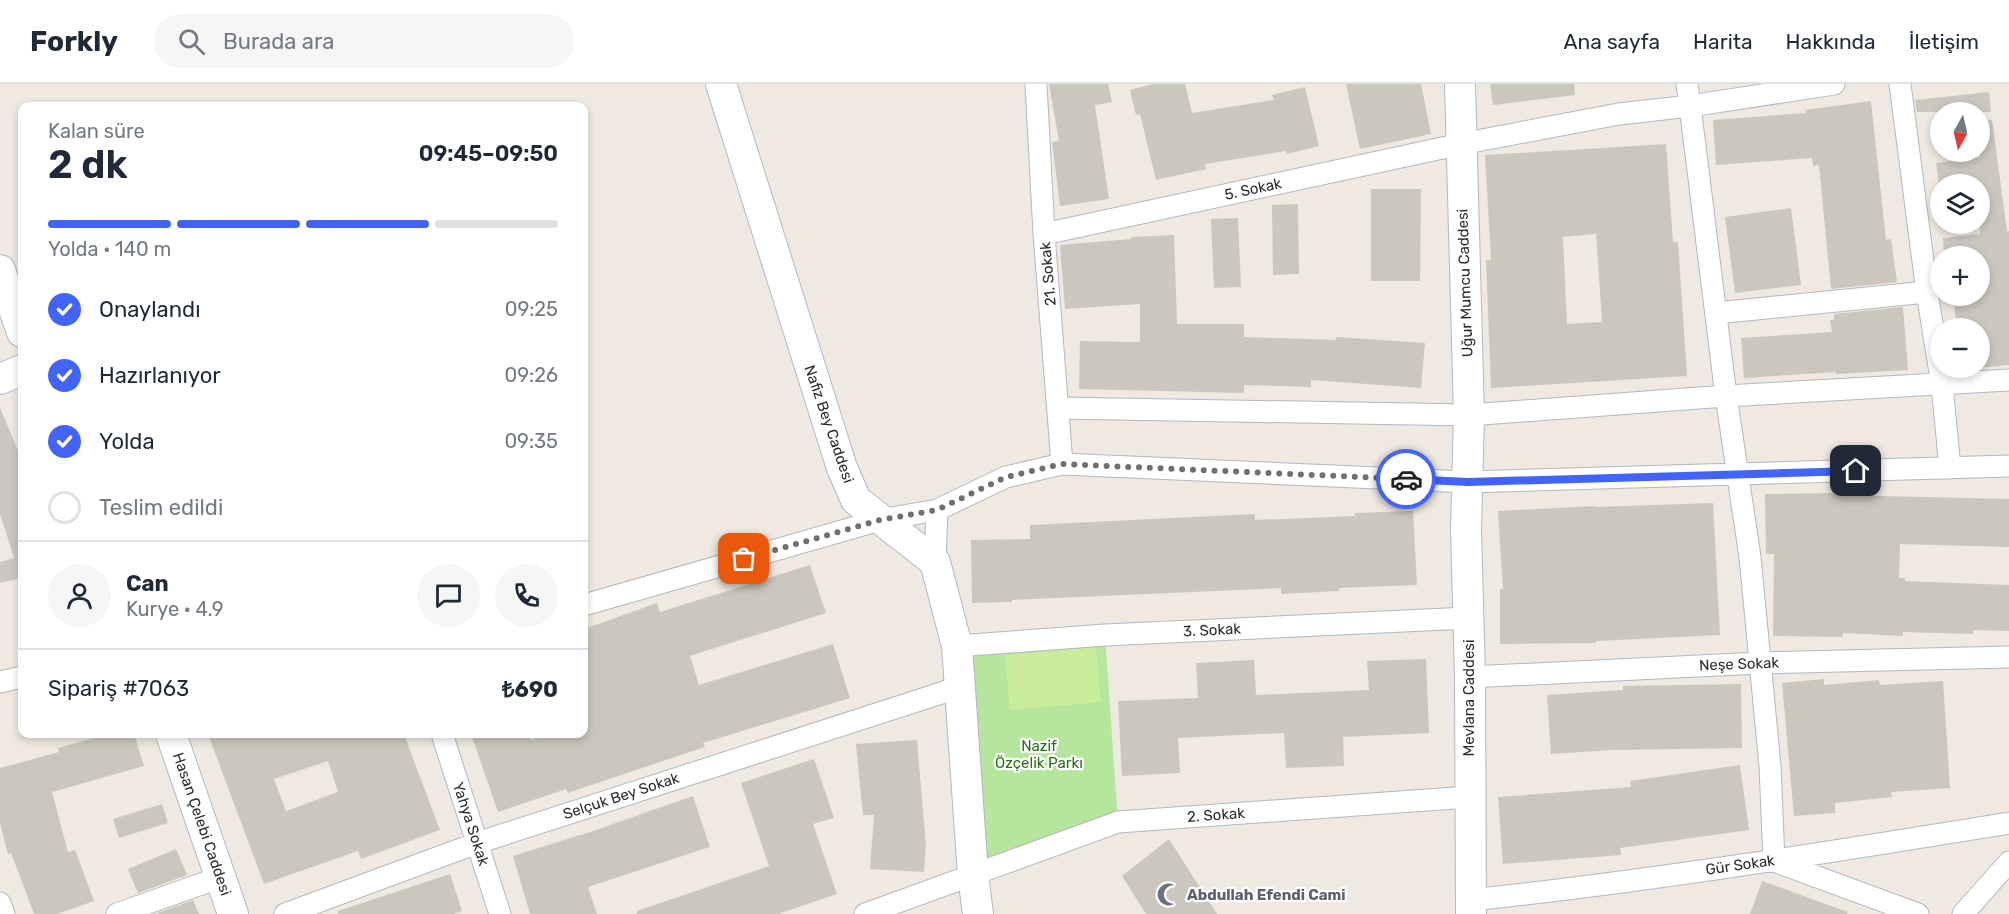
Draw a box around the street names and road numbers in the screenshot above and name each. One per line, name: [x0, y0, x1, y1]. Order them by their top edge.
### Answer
street label: 5. Sokak: [1223, 174, 1283, 204]
street label: Uğur Mumcu Caddesi: [1453, 208, 1477, 358]
street label: 21. Sokak: [1036, 241, 1060, 307]
street label: Nafiz Bey Caddesi: [800, 363, 858, 485]
street label: 3. Sokak: [1183, 619, 1242, 641]
street label: Mevlana Caddesi: [1460, 639, 1478, 757]
street label: Neşe Sokak: [1699, 654, 1780, 674]
street label: Hasan Çelebi Caddesi: [169, 750, 235, 898]
street label: Selçuk Bey Sokak: [561, 769, 682, 823]
street label: Yahya Sokak: [449, 780, 493, 868]
street label: 2. Sokak: [1187, 804, 1246, 826]
street label: Gür Sokak: [1704, 851, 1776, 879]

